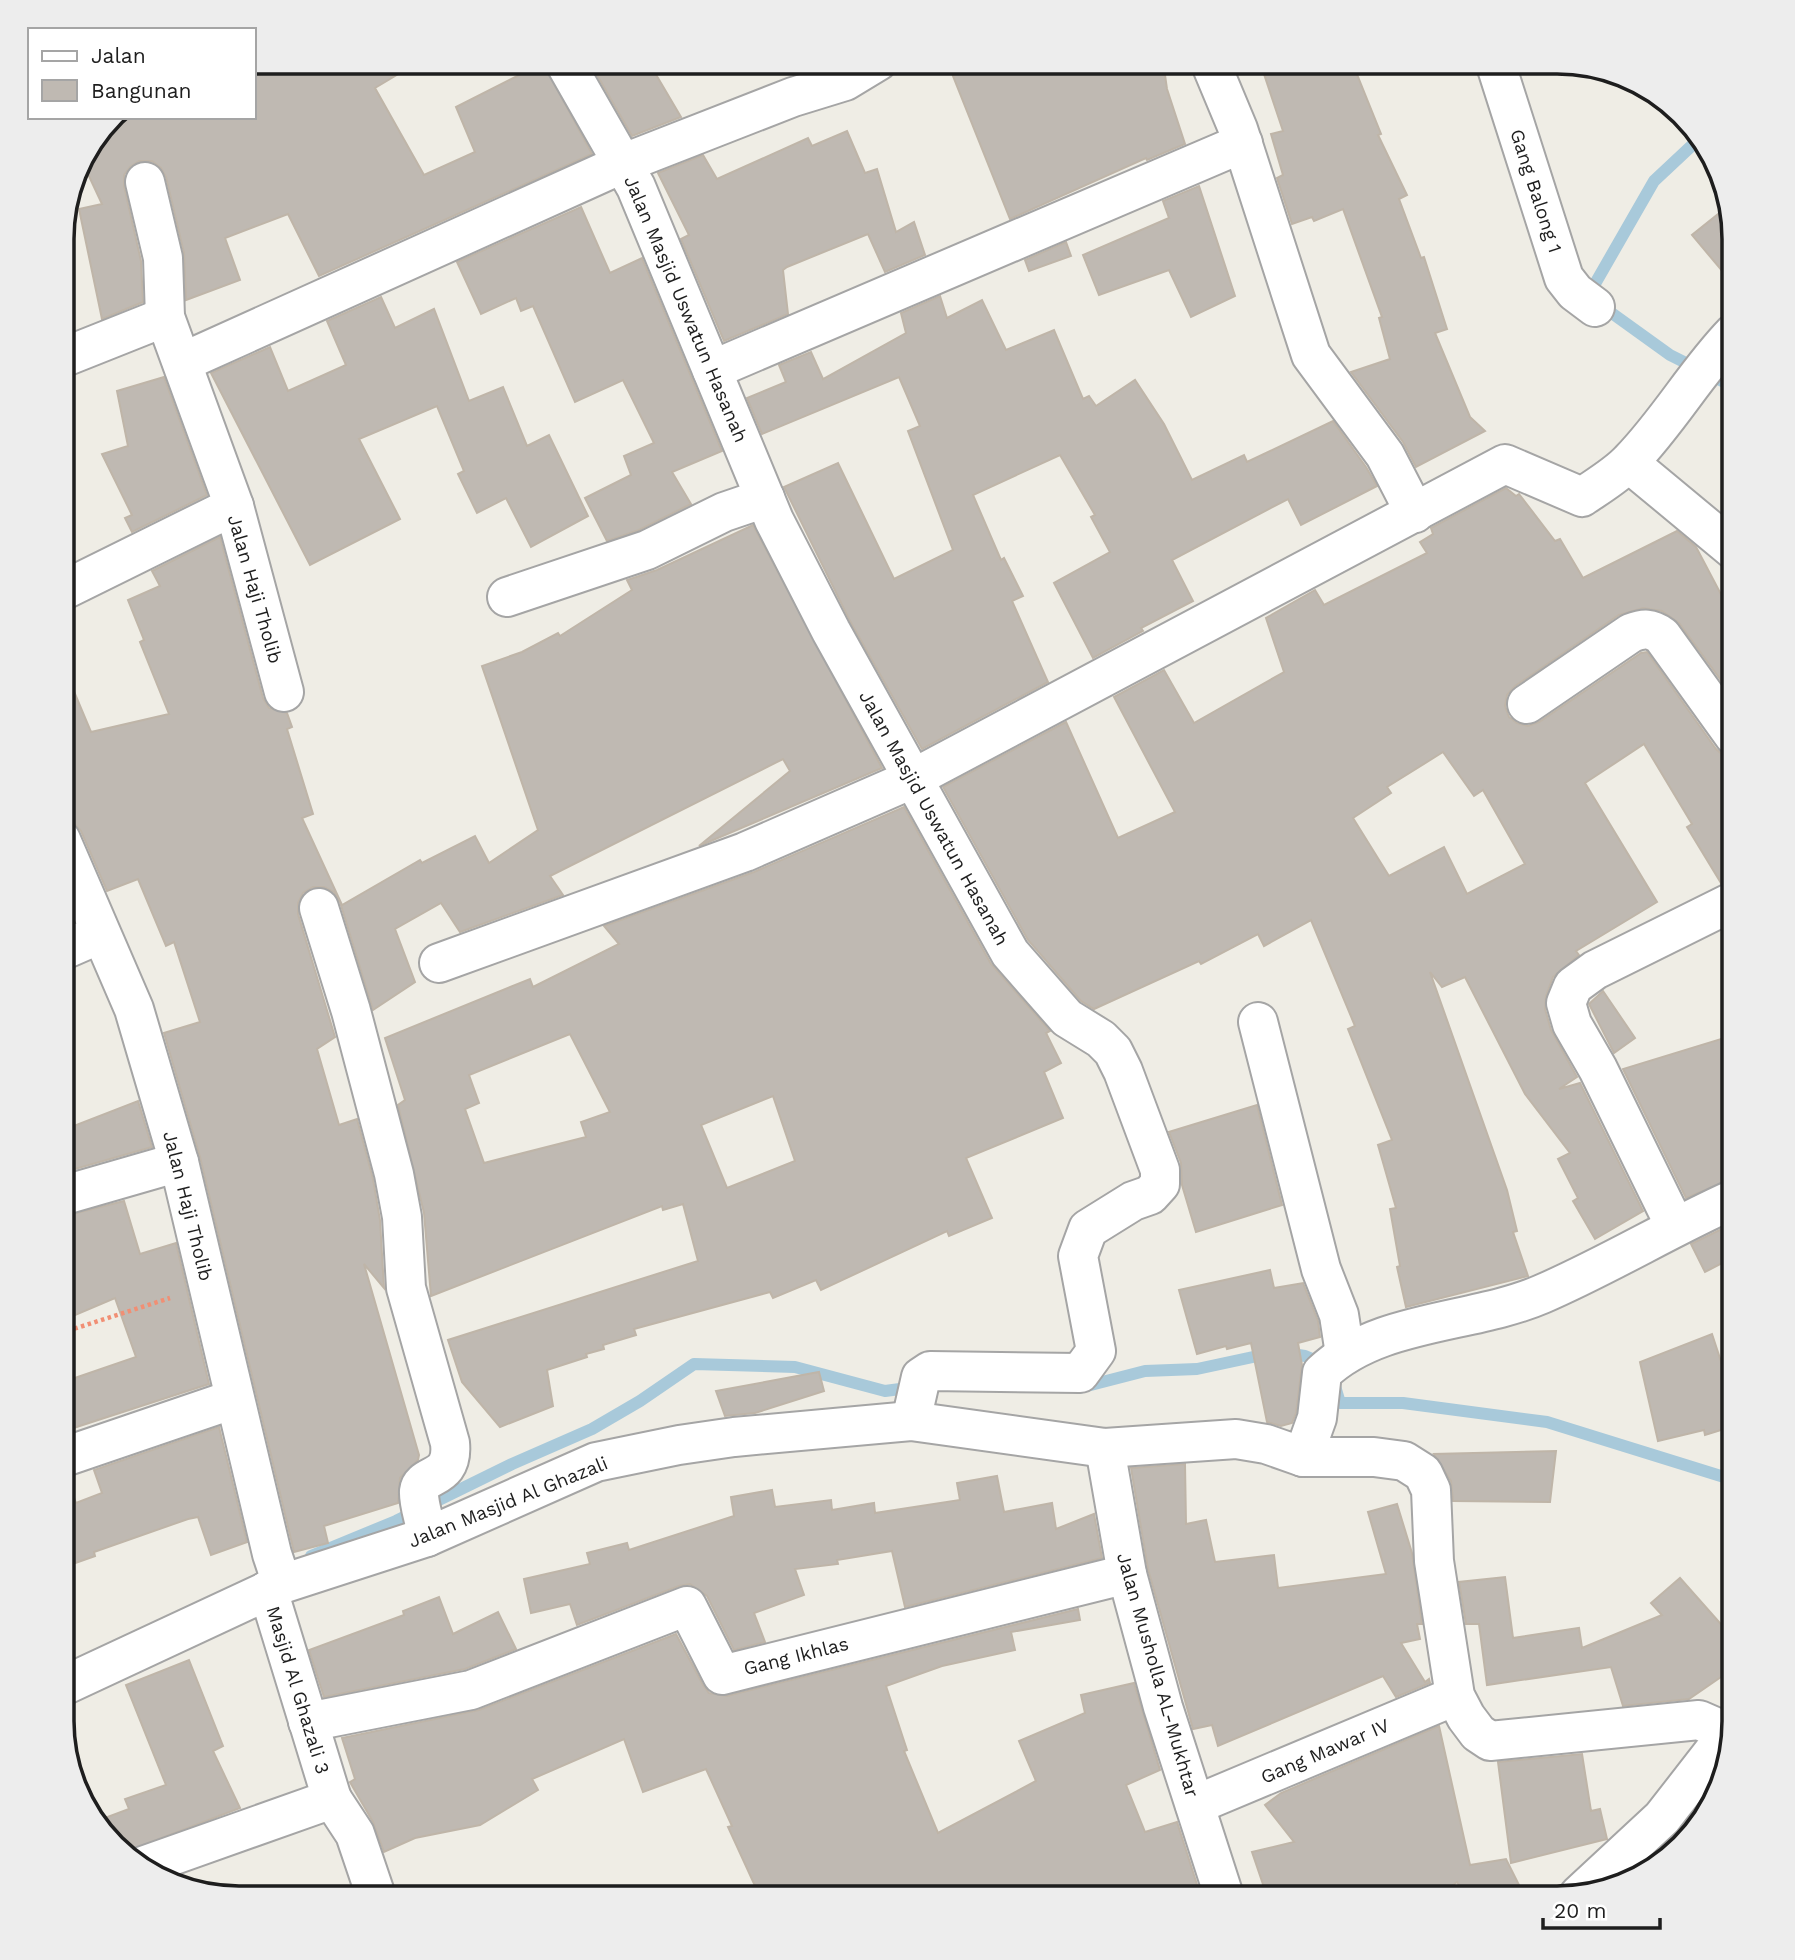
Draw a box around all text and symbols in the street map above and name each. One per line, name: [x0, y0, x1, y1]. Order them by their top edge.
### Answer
legend: [28, 28, 256, 119]
text: Jalan: [91, 43, 146, 68]
text: Bangunan: [91, 78, 192, 103]
street label: Gang Balong 1: [1505, 126, 1567, 256]
street label: Jalan Masjid Uswatun Hasanah: [619, 172, 753, 446]
street label: Jalan Haji Tholib: [223, 512, 287, 666]
street label: Jalan Masjid Uswatun Hasanah: [854, 687, 1014, 949]
street label: Jalan Haji Tholib: [158, 1129, 218, 1283]
street label: Jalan Masjid Al Ghazali: [405, 1451, 611, 1553]
street label: Jalan Musholla AL-Mukhtar: [1112, 1550, 1204, 1800]
street label: Masjid Al Ghazali 3: [262, 1603, 334, 1777]
street label: Gang Ikhlas: [741, 1632, 851, 1680]
street label: Gang Mawar IV: [1257, 1714, 1393, 1788]
scale bar: [1543, 1886, 1660, 1930]
text: 20 m: [1554, 1898, 1606, 1923]

